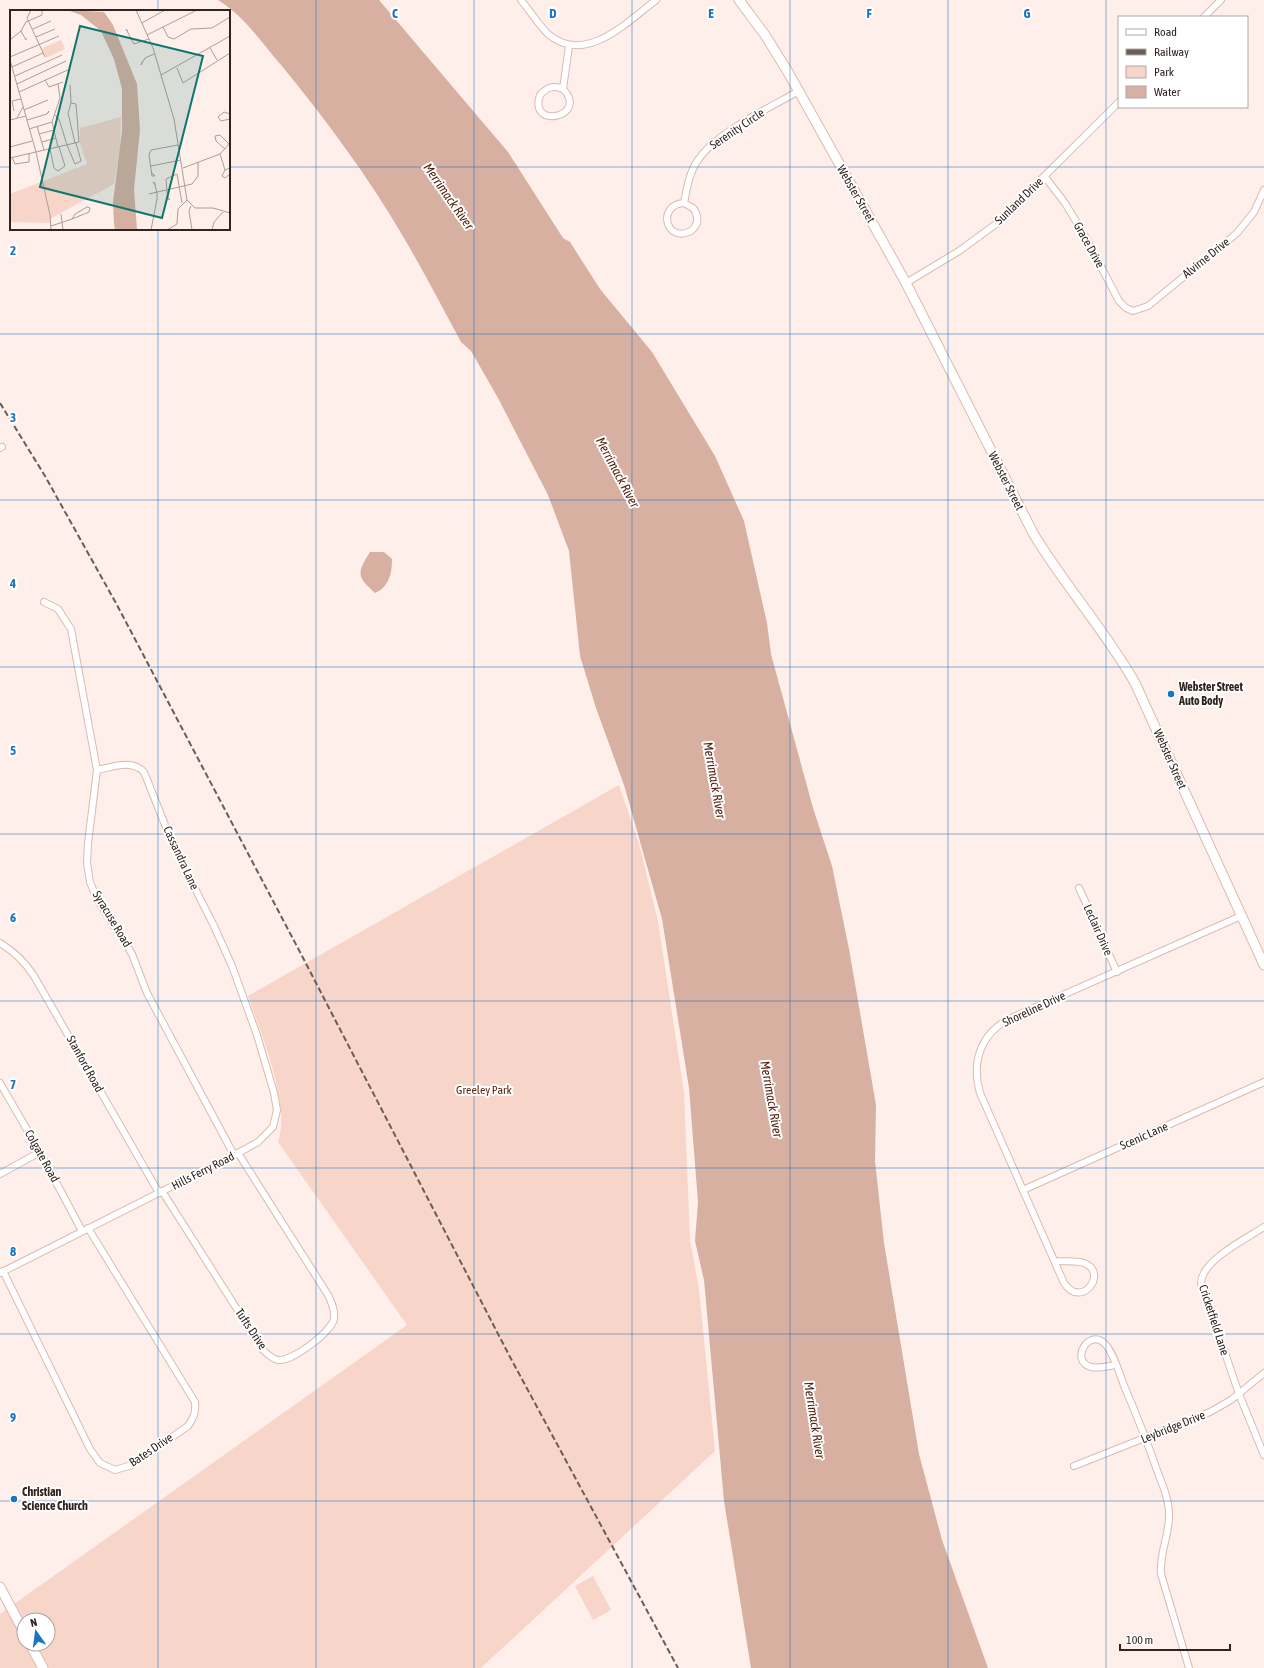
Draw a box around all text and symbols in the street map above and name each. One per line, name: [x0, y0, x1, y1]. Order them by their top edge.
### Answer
text: C: [392, 6, 398, 21]
text: D: [549, 6, 557, 21]
text: E: [708, 6, 714, 21]
text: F: [866, 6, 872, 21]
text: G: [1024, 6, 1031, 21]
inset map: [10, 10, 230, 230]
legend: [1118, 16, 1248, 108]
text: Road: [1154, 25, 1177, 39]
text: Railway: [1154, 45, 1189, 59]
text: Park: [1154, 65, 1175, 79]
text: Water: [1154, 85, 1181, 99]
street label: Serenity Circle: [707, 106, 767, 152]
water label: Merrimack River: [420, 160, 478, 233]
street label: Webster Street: [834, 163, 878, 226]
street label: Sunland Drive: [992, 174, 1046, 228]
street label: Grace Drive: [1071, 220, 1107, 270]
street label: Alvirne Drive: [1180, 235, 1232, 281]
text: 2: [10, 243, 16, 258]
text: 3: [10, 410, 16, 425]
water label: Merrimack River: [593, 435, 643, 511]
street label: Webster Street: [985, 449, 1027, 513]
text: 4: [9, 576, 16, 591]
place label: Webster Street Auto Body: [1178, 680, 1244, 708]
marker: Webster Street Auto Body: [1166, 689, 1176, 699]
street label: Webster Street: [1151, 727, 1190, 792]
water label: Merrimack River: [700, 741, 729, 821]
text: 5: [10, 743, 16, 758]
street label: Cassandra Lane: [160, 824, 202, 892]
street label: Syracuse Road: [90, 888, 134, 950]
street label: Leclair Drive: [1081, 902, 1115, 958]
text: 6: [10, 910, 16, 925]
street label: Shoreline Drive: [1000, 988, 1068, 1030]
street label: Stanford Road: [64, 1033, 106, 1095]
water label: Merrimack River: [757, 1060, 786, 1140]
text: 7: [10, 1077, 16, 1092]
park label: Greeley Park: [456, 1083, 513, 1097]
street label: Scenic Lane: [1118, 1119, 1170, 1153]
street label: Colgate Road: [22, 1127, 62, 1185]
street label: Hills Ferry Road: [169, 1149, 237, 1193]
text: 8: [10, 1244, 16, 1259]
street label: Cricketfield Lane: [1196, 1283, 1232, 1357]
street label: Tufts Drive: [232, 1306, 270, 1352]
water label: Merrimack River: [801, 1381, 828, 1461]
street label: Leybridge Drive: [1139, 1408, 1207, 1446]
text: 9: [10, 1410, 16, 1425]
street label: Bates Drive: [127, 1430, 175, 1470]
place label: Christian Science Church: [22, 1485, 88, 1513]
marker: Christian Science Church: [9, 1494, 19, 1504]
north arrow: [16, 1612, 56, 1652]
text: N: [29, 1616, 38, 1629]
scale bar: [1120, 1626, 1230, 1652]
text: 100 m: [1126, 1633, 1153, 1647]

